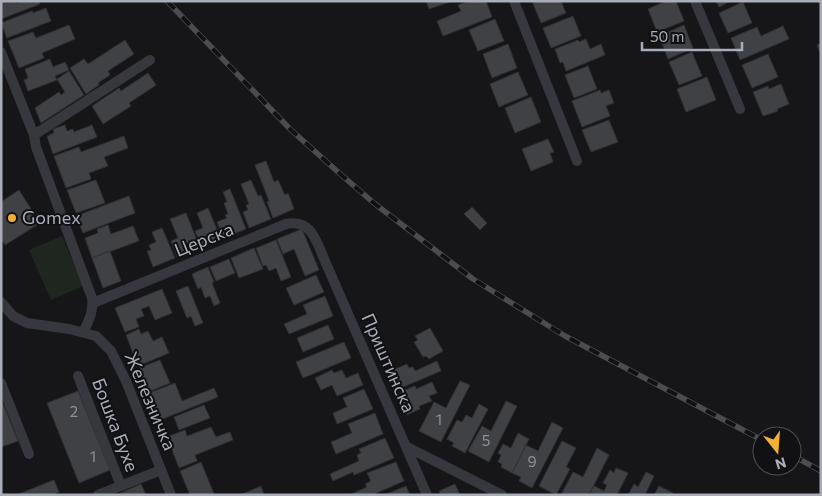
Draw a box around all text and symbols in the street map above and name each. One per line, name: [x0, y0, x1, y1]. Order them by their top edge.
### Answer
scale bar: [642, 20, 742, 52]
text: 50 m: [650, 27, 684, 45]
place label: Gomex: [22, 206, 81, 228]
marker: Gomex: [6, 212, 18, 224]
street label: Церска: [171, 217, 236, 261]
street label: Приштинска: [357, 310, 421, 416]
street label: Железничка: [120, 348, 182, 453]
street label: Бошка Бухе: [88, 375, 144, 474]
house number: 2: [70, 402, 78, 420]
house number: 1: [436, 410, 442, 428]
north arrow: [752, 426, 802, 476]
house number: 5: [482, 431, 490, 449]
house number: 1: [90, 447, 96, 465]
house number: 9: [527, 452, 537, 470]
text: N: [773, 454, 788, 474]

